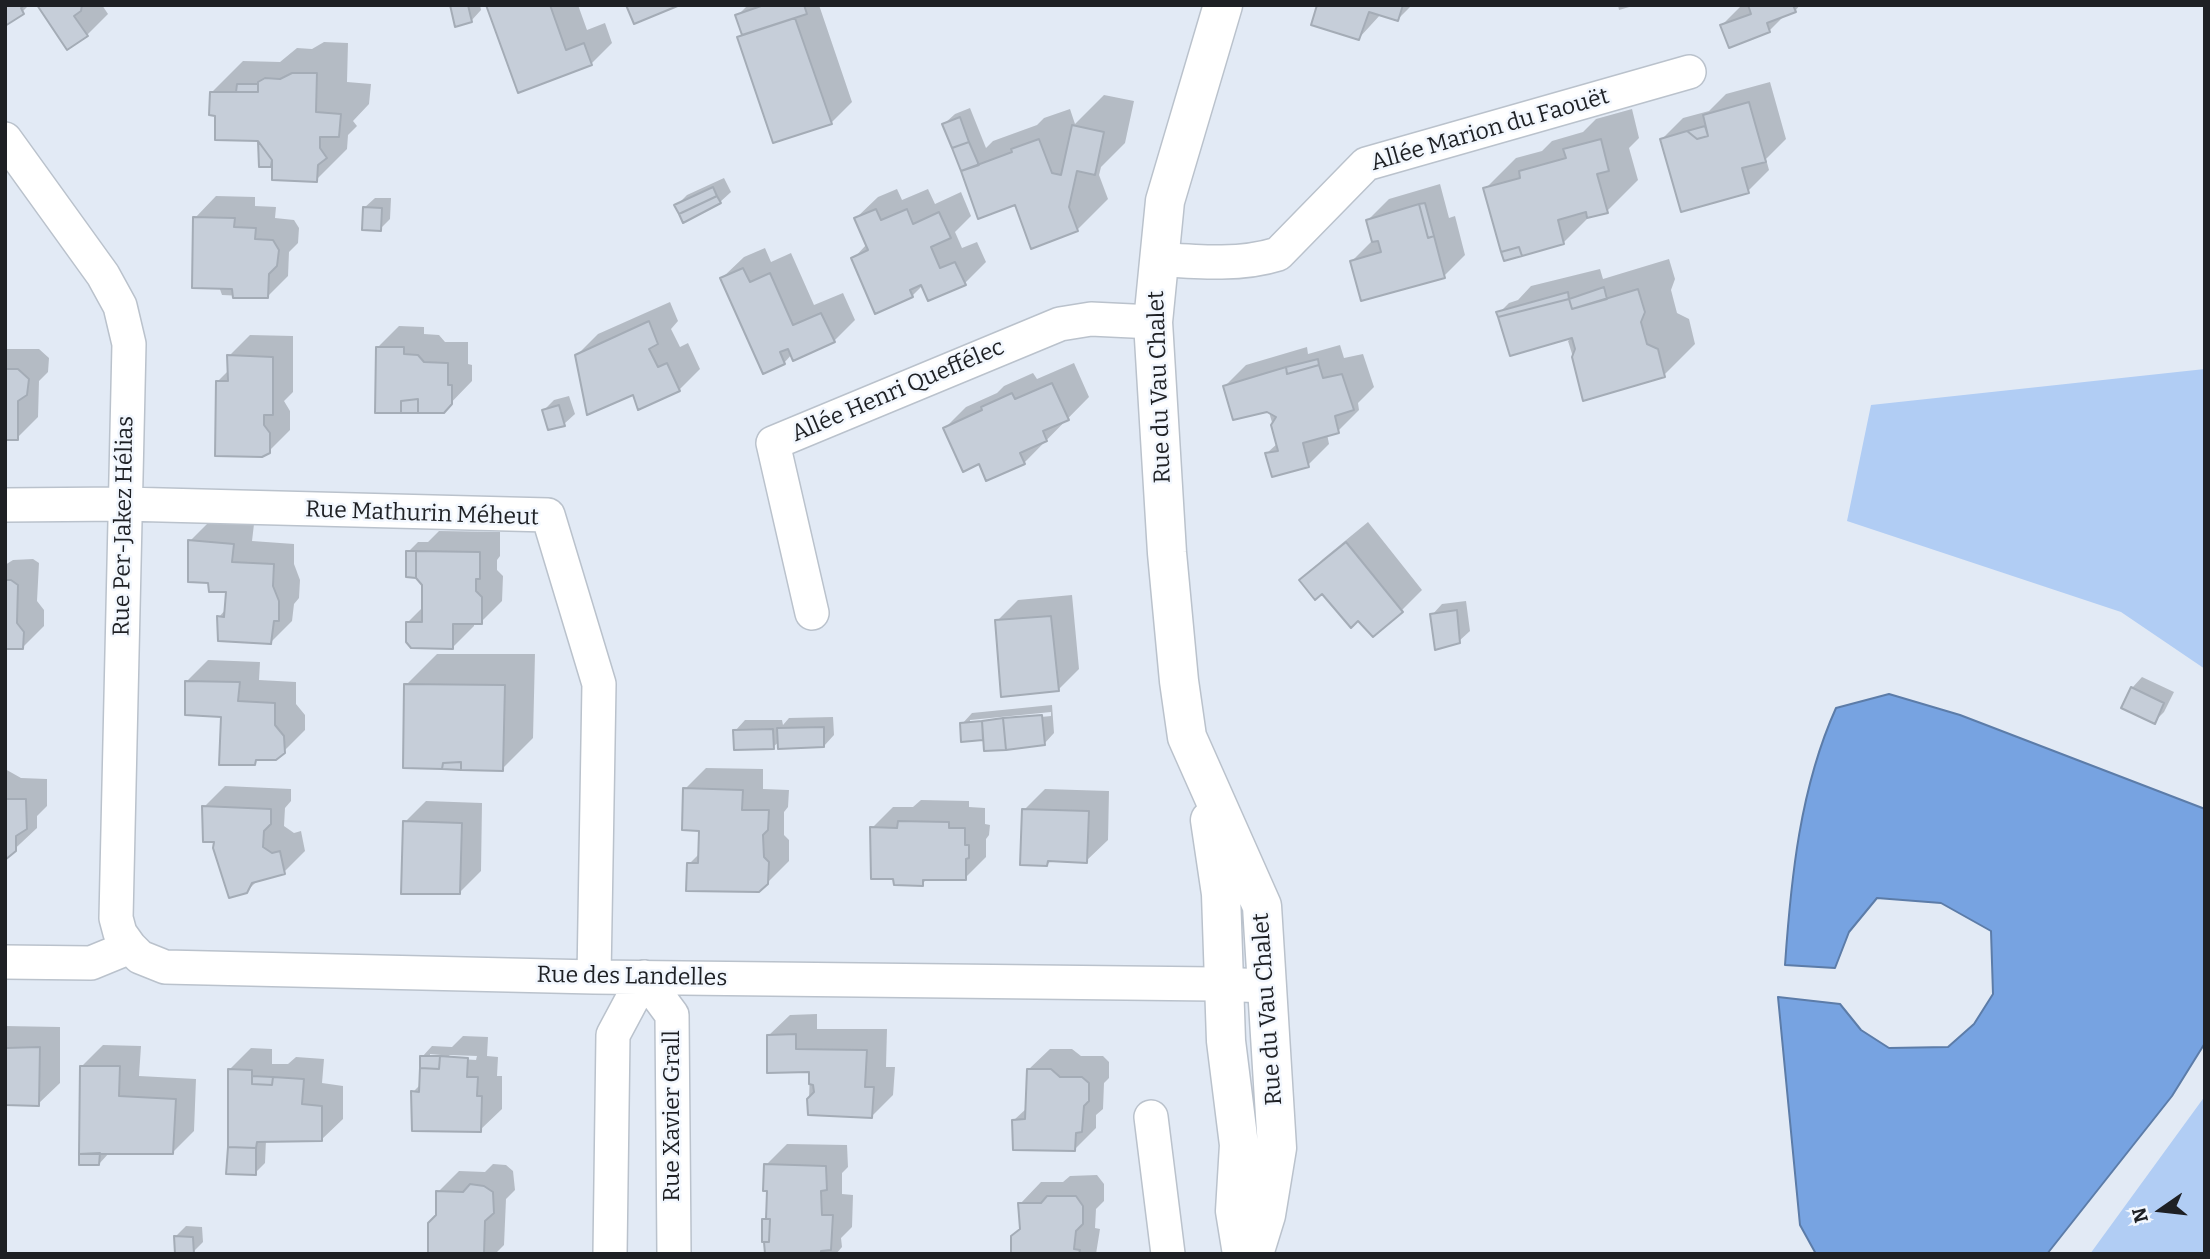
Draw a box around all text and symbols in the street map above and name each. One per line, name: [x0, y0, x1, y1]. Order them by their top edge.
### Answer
street label: Allée Marion du Faouët: [1368, 83, 1612, 177]
street label: Rue du Vau Chalet: [1143, 290, 1177, 484]
street label: Allée Henri Queffélec: [787, 334, 1009, 448]
street label: Rue Per-Jakez Hélias: [108, 416, 140, 636]
street label: Rue Mathurin Méheut: [305, 496, 539, 532]
street label: Rue du Vau Chalet: [1248, 912, 1288, 1106]
street label: Rue des Landelles: [536, 962, 728, 992]
street label: Rue Xavier Grall: [659, 1030, 687, 1202]
north arrow: [2126, 1175, 2196, 1245]
text: N: [2127, 1205, 2153, 1225]

